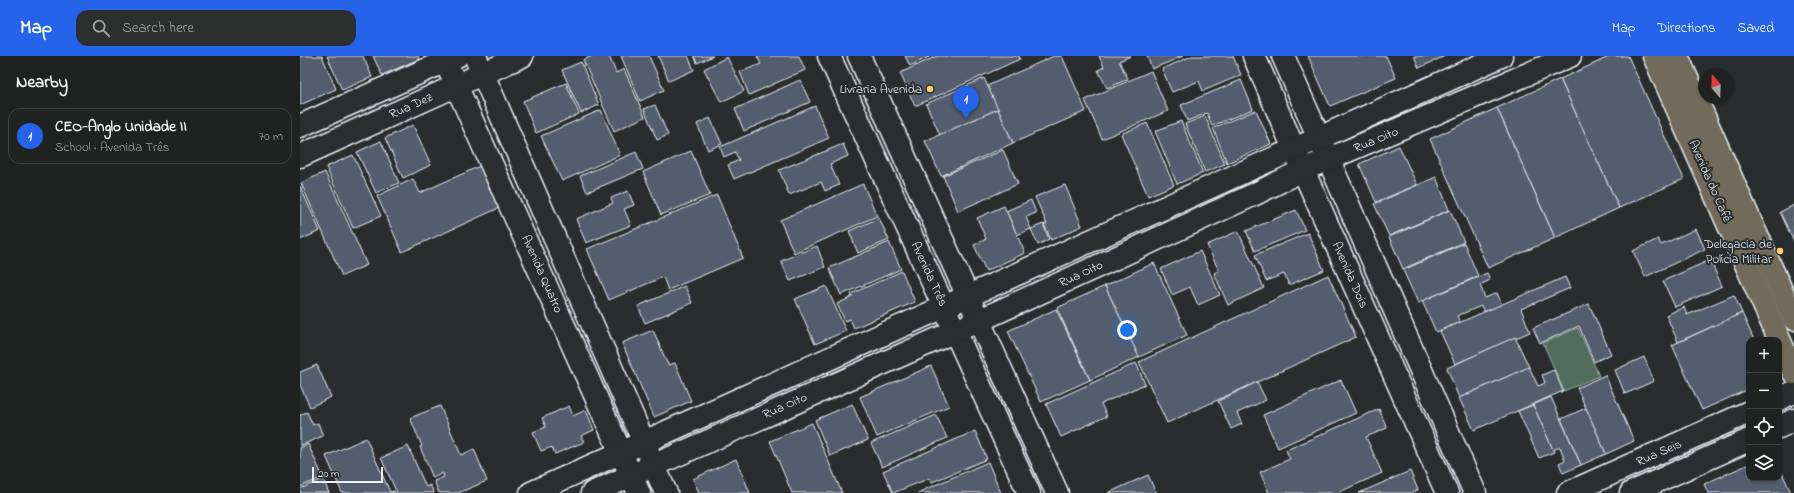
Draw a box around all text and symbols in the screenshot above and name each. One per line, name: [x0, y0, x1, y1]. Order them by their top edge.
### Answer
search box: [76, 10, 356, 46]
text: Map: [20, 15, 52, 42]
icon: search: [90, 17, 112, 39]
text: Search here: [122, 17, 194, 39]
text: Map: [1612, 18, 1635, 39]
text: Directions: [1657, 18, 1715, 39]
text: Saved: [1737, 18, 1774, 39]
north arrow: [1698, 68, 1734, 104]
text: Nearby: [16, 70, 68, 95]
place label: Livraria Avenida: [840, 80, 922, 99]
marker: Livraria Avenida: [925, 84, 935, 94]
pin: 1: [953, 86, 979, 119]
street label: Rua Dez: [386, 88, 436, 124]
text: CEO-Anglo Unidade II: [55, 116, 187, 138]
street label: Rua Oito: [1351, 122, 1401, 158]
text: 1: [28, 127, 32, 146]
text: 70 m: [259, 127, 283, 146]
street label: Avenida do Café: [1683, 137, 1737, 225]
text: School · Avenida Três: [55, 138, 169, 157]
street label: Avenida Quatro: [516, 232, 568, 316]
place label: Delegacia de Polícia Militar: [1703, 235, 1773, 269]
street label: Avenida Três: [906, 238, 952, 310]
street label: Avenida Dois: [1327, 239, 1373, 312]
marker: Delegacia de Polícia Militar: [1775, 246, 1785, 256]
street label: Rua Oito: [1056, 255, 1106, 293]
your location: [1117, 320, 1137, 340]
map controls: [1746, 337, 1782, 481]
button: +: [1746, 337, 1782, 373]
button: −: [1746, 373, 1782, 409]
street label: Rua Oito: [760, 388, 810, 424]
button: locate: [1746, 409, 1782, 445]
street label: Rua Seis: [1633, 434, 1685, 471]
button: layers: [1746, 445, 1782, 481]
scale bar: [312, 465, 383, 484]
text: 20 m: [318, 466, 340, 482]

